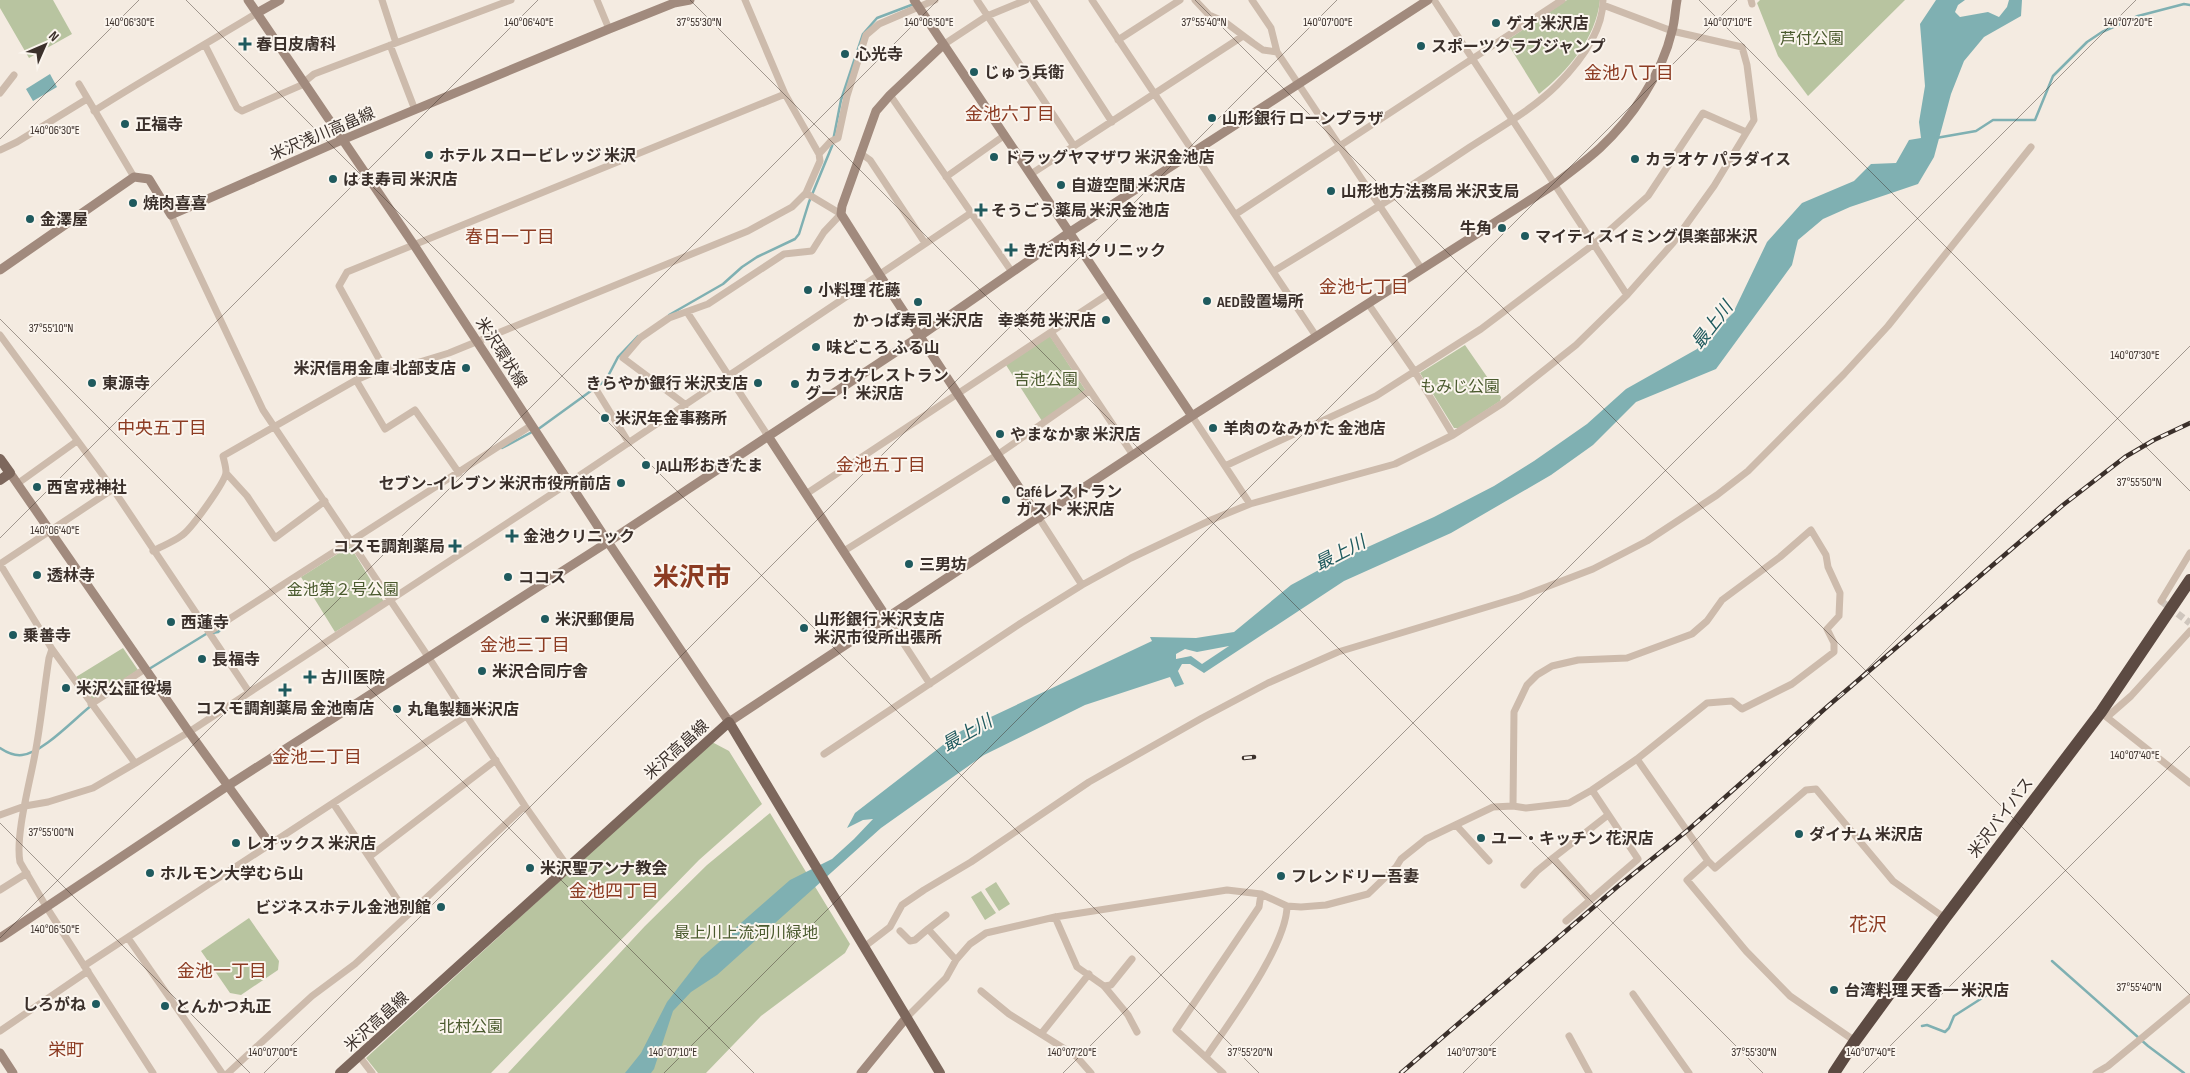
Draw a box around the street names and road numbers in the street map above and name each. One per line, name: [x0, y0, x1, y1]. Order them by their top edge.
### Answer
street label: 米沢浅川高畠線: [267, 104, 378, 165]
street label: 米沢環状線: [471, 314, 530, 392]
street label: 米沢高畠線: [641, 716, 713, 784]
street label: 米沢バイパス: [1965, 774, 2038, 862]
street label: 米沢高畠線: [341, 988, 413, 1056]

